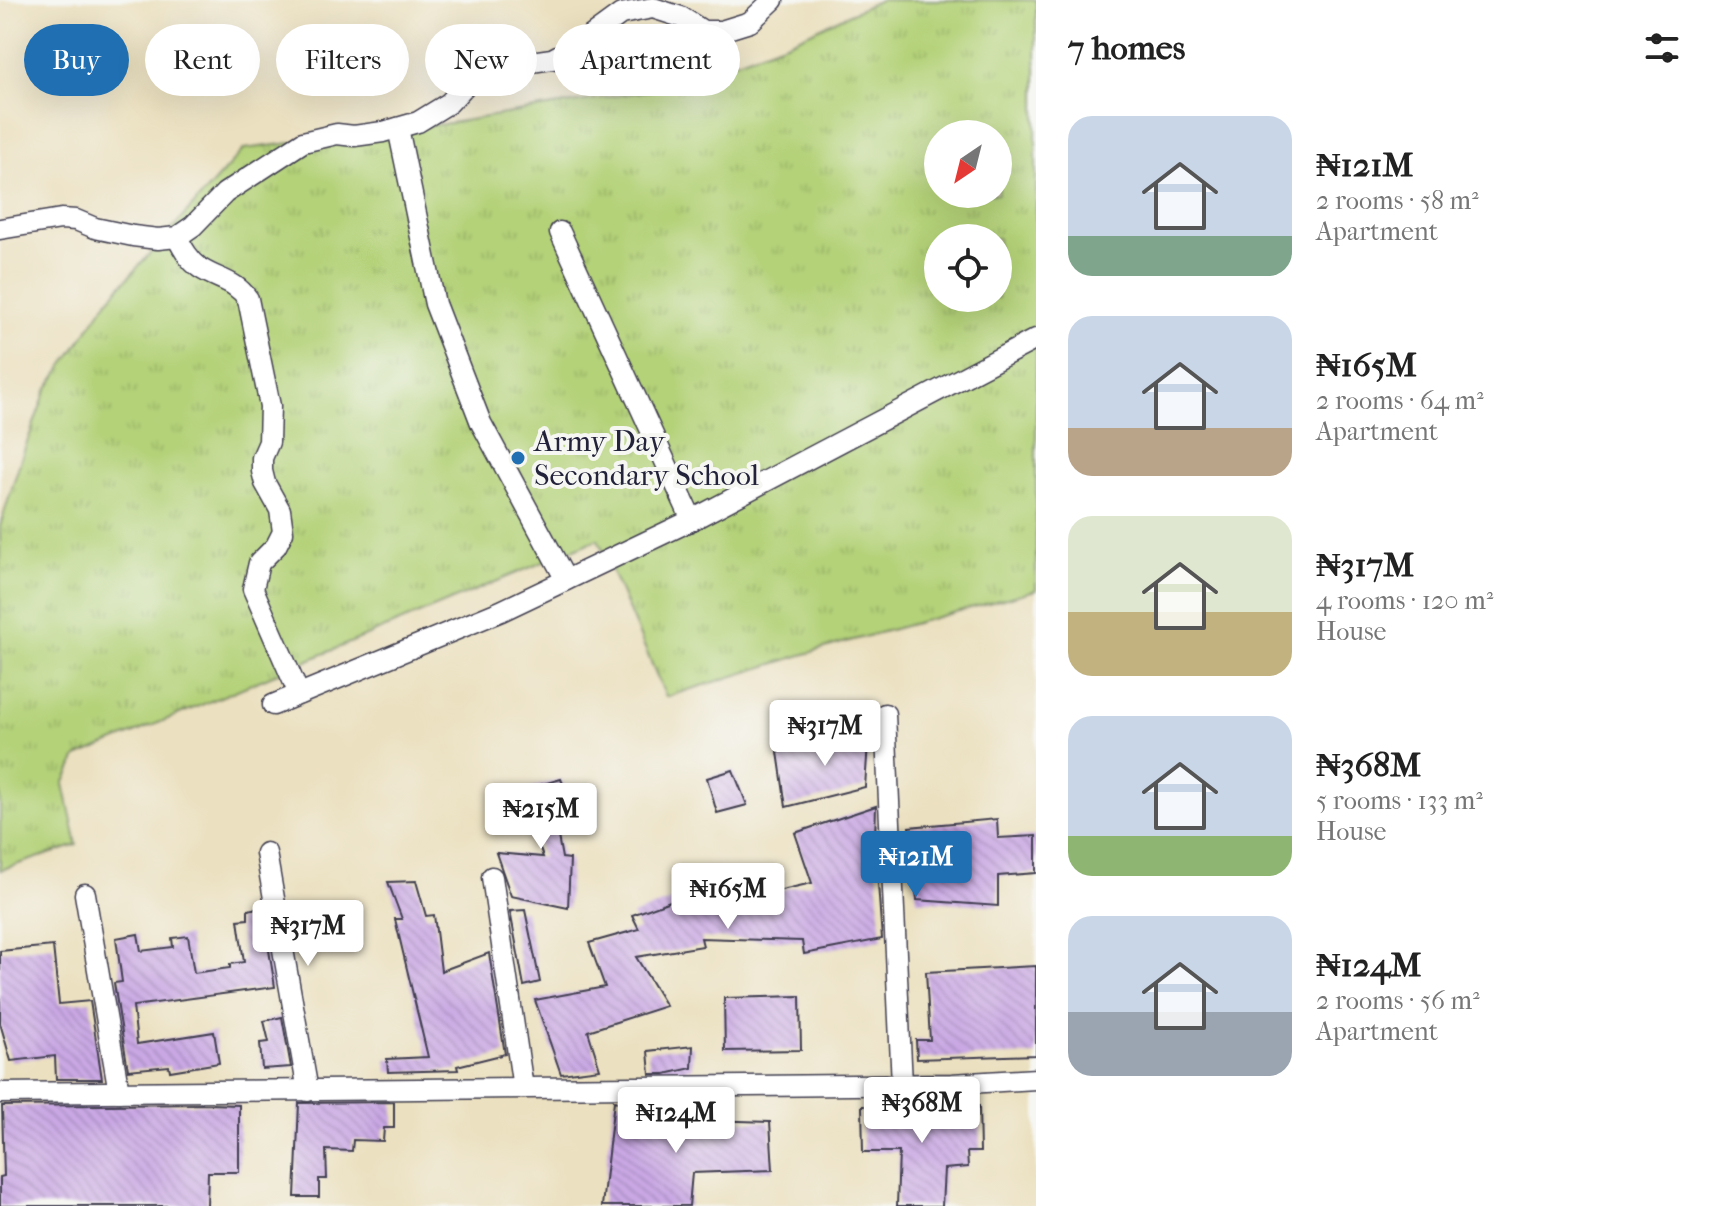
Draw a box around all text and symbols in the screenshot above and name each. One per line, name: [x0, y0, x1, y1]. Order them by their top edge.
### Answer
chip: Buy: [24, 24, 129, 96]
chip: Rent: [145, 24, 260, 96]
chip: Filters: [276, 24, 409, 96]
chip: New: [425, 24, 537, 96]
chip: Apartment: [553, 24, 740, 96]
icon: filters: [1640, 26, 1684, 70]
text: 7 homes: [1068, 28, 1185, 68]
north arrow: [924, 120, 1012, 208]
map controls: [924, 120, 1012, 312]
text: ₦121M: [1316, 145, 1413, 185]
icon: home: [1132, 148, 1228, 244]
text: 2 rooms · 58 m²: [1316, 185, 1479, 216]
text: Apartment: [1316, 216, 1438, 247]
button: locate: [924, 224, 1012, 312]
text: ₦165M: [1316, 345, 1417, 385]
icon: home: [1132, 348, 1228, 444]
text: 2 rooms · 64 m²: [1316, 385, 1484, 416]
text: Apartment: [1316, 416, 1438, 447]
place label: Army Day Secondary School: [533, 424, 759, 493]
marker: Army Day Secondary School: [509, 449, 527, 467]
text: ₦317M: [1316, 545, 1414, 585]
icon: home: [1132, 548, 1228, 644]
text: 4 rooms · 120 m²: [1316, 585, 1493, 616]
text: House: [1316, 616, 1386, 647]
pin: ₦317M: [769, 700, 881, 768]
text: ₦317M: [787, 710, 863, 741]
text: ₦368M: [1316, 745, 1421, 785]
icon: home: [1132, 748, 1228, 844]
pin: ₦215M: [485, 783, 597, 851]
text: 5 rooms · 133 m²: [1316, 785, 1483, 816]
text: ₦215M: [503, 793, 579, 824]
text: House: [1316, 816, 1386, 847]
pin: ₦121M: [860, 831, 972, 899]
text: ₦121M: [879, 841, 953, 872]
pin: ₦165M: [672, 863, 784, 931]
text: ₦165M: [689, 873, 767, 904]
pin: ₦317M: [252, 900, 364, 968]
text: ₦317M: [270, 910, 346, 941]
text: ₦124M: [1316, 945, 1421, 985]
icon: home: [1132, 948, 1228, 1044]
text: 2 rooms · 56 m²: [1316, 985, 1480, 1016]
text: Apartment: [1316, 1016, 1438, 1047]
pin: ₦368M: [866, 1077, 978, 1145]
pin: ₦124M: [620, 1087, 732, 1155]
text: ₦368M: [882, 1087, 962, 1118]
text: ₦124M: [636, 1097, 716, 1128]

